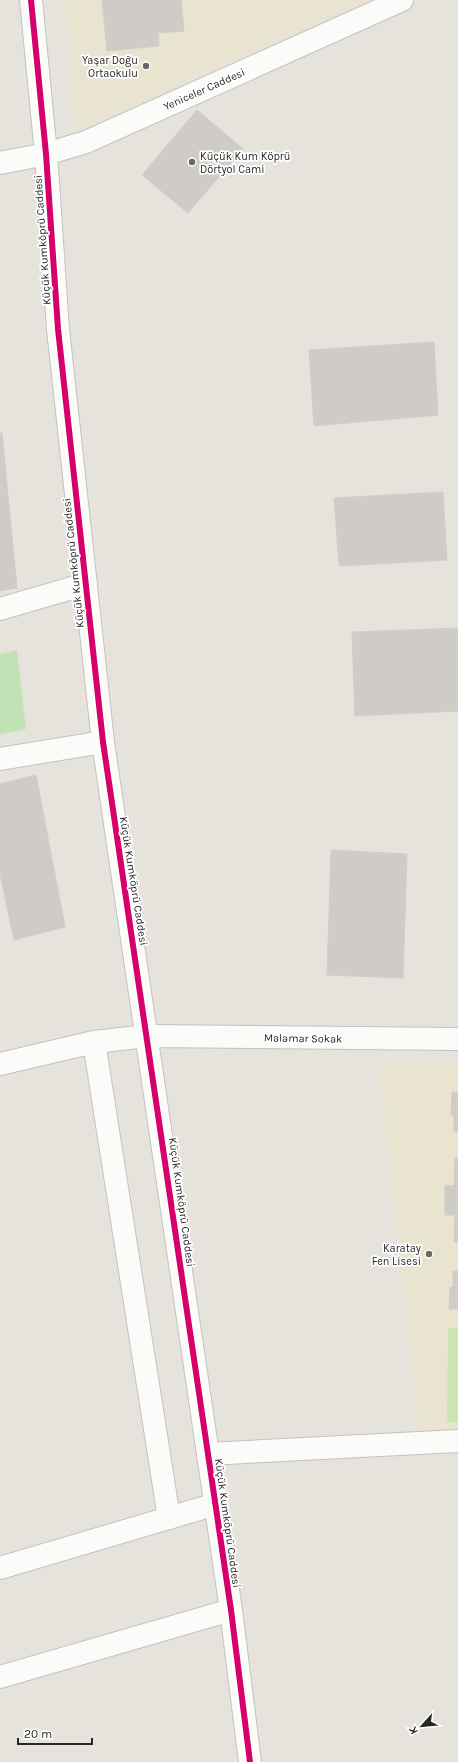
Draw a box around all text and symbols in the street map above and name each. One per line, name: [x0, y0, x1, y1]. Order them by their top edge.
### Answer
place label: Yaşar Doğu Ortaokulu: [82, 54, 138, 80]
marker: Yaşar Doğu Ortaokulu: [141, 61, 151, 71]
street label: Yeniceler Caddesi: [161, 66, 247, 113]
place label: Küçük Kum Köprü Dörtyol Cami: [200, 150, 291, 176]
marker: Küçük Kum Köprü Dörtyol Cami: [187, 157, 197, 167]
street label: Küçük Kumköprü Caddesi: [31, 174, 54, 306]
street label: Küçük Kumköprü Caddesi: [60, 497, 87, 629]
street label: Küçük Kumköprü Caddesi: [117, 816, 150, 947]
street label: Malamar Sokak: [264, 1031, 342, 1046]
street label: Küçük Kumköprü Caddesi: [166, 1137, 197, 1268]
place label: Karatay Fen Lisesi: [372, 1242, 421, 1268]
marker: Karatay Fen Lisesi: [424, 1249, 434, 1259]
street label: Küçük Kumköprü Caddesi: [212, 1458, 243, 1589]
north arrow: [402, 1706, 442, 1746]
scale bar: [18, 1720, 92, 1746]
text: K: [406, 1723, 421, 1736]
text: 20 m: [24, 1727, 52, 1741]

